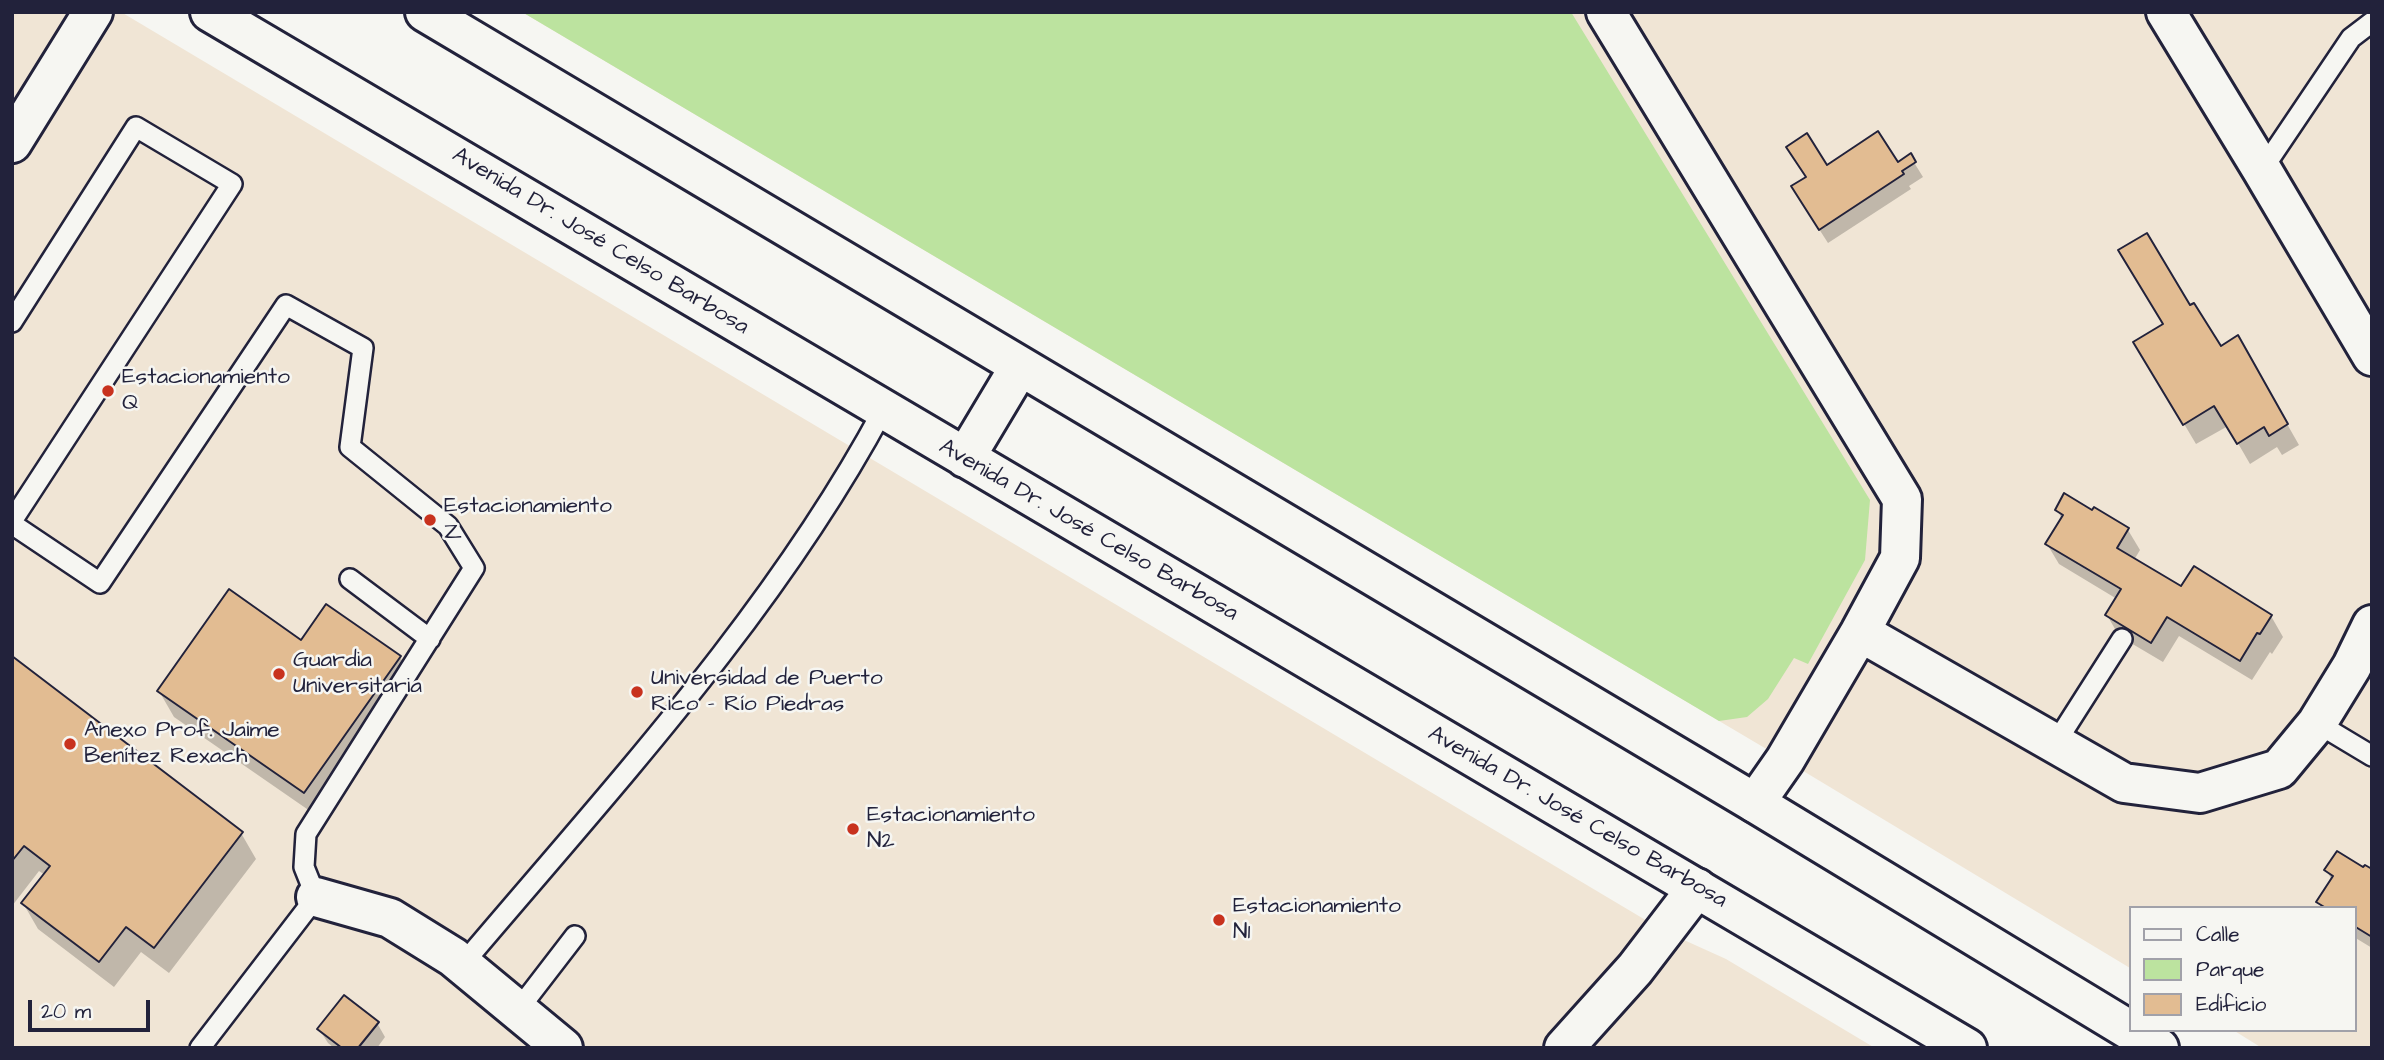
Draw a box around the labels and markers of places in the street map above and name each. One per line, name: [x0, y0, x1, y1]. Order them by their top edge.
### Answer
place label: Estacionamiento Q: [122, 364, 290, 418]
marker: Estacionamiento Q: [100, 383, 116, 399]
place label: Estacionamiento Z: [444, 493, 612, 547]
marker: Estacionamiento Z: [422, 512, 438, 528]
place label: Guardia Universitaria: [293, 647, 422, 701]
place label: Universidad de Puerto Rico - Río Piedras: [651, 665, 883, 719]
marker: Guardia Universitaria: [271, 666, 287, 682]
marker: Universidad de Puerto Rico - Río Piedras: [629, 684, 645, 700]
place label: Anexo Prof. Jaime Benítez Rexach: [84, 717, 280, 771]
marker: Anexo Prof. Jaime Benítez Rexach: [62, 736, 78, 752]
place label: Estacionamiento N2: [867, 802, 1035, 856]
marker: Estacionamiento N2: [845, 821, 861, 837]
place label: Estacionamiento N1: [1233, 893, 1401, 947]
marker: Estacionamiento N1: [1211, 912, 1227, 928]

